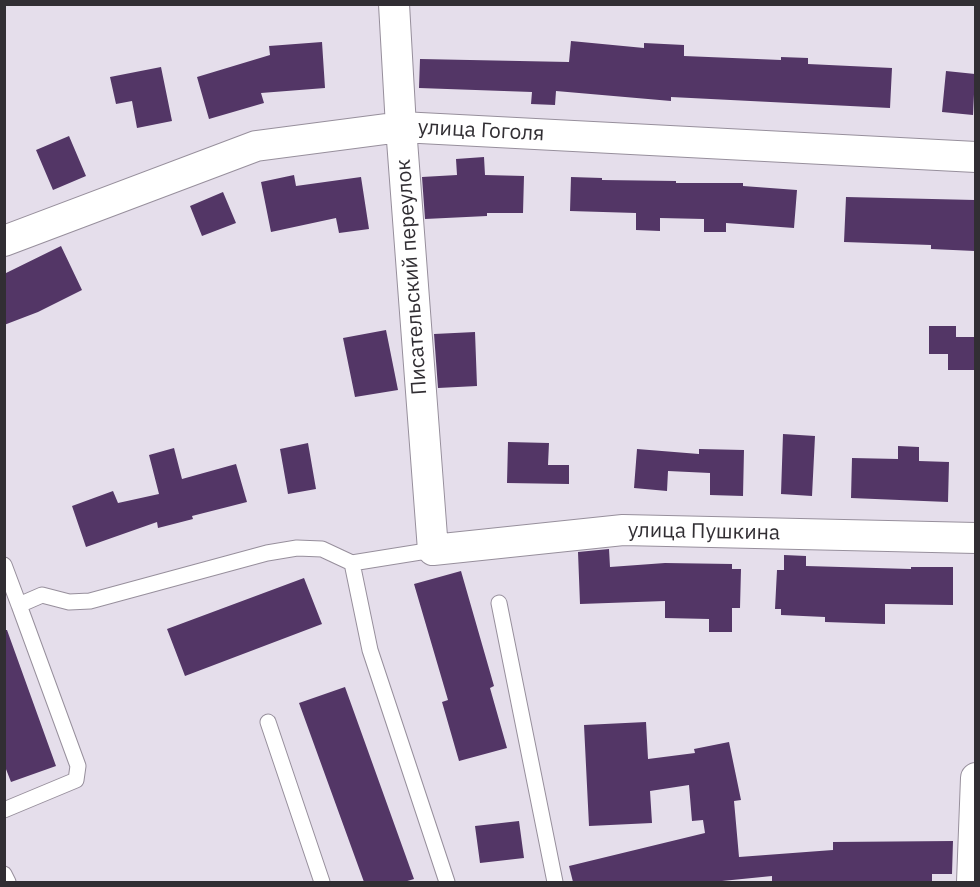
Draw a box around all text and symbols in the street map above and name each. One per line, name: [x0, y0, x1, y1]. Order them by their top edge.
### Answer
street label: улица Гоголя: [417, 115, 545, 147]
street label: Писательский переулок: [391, 158, 433, 396]
street label: улица Пушкина: [628, 518, 780, 546]

